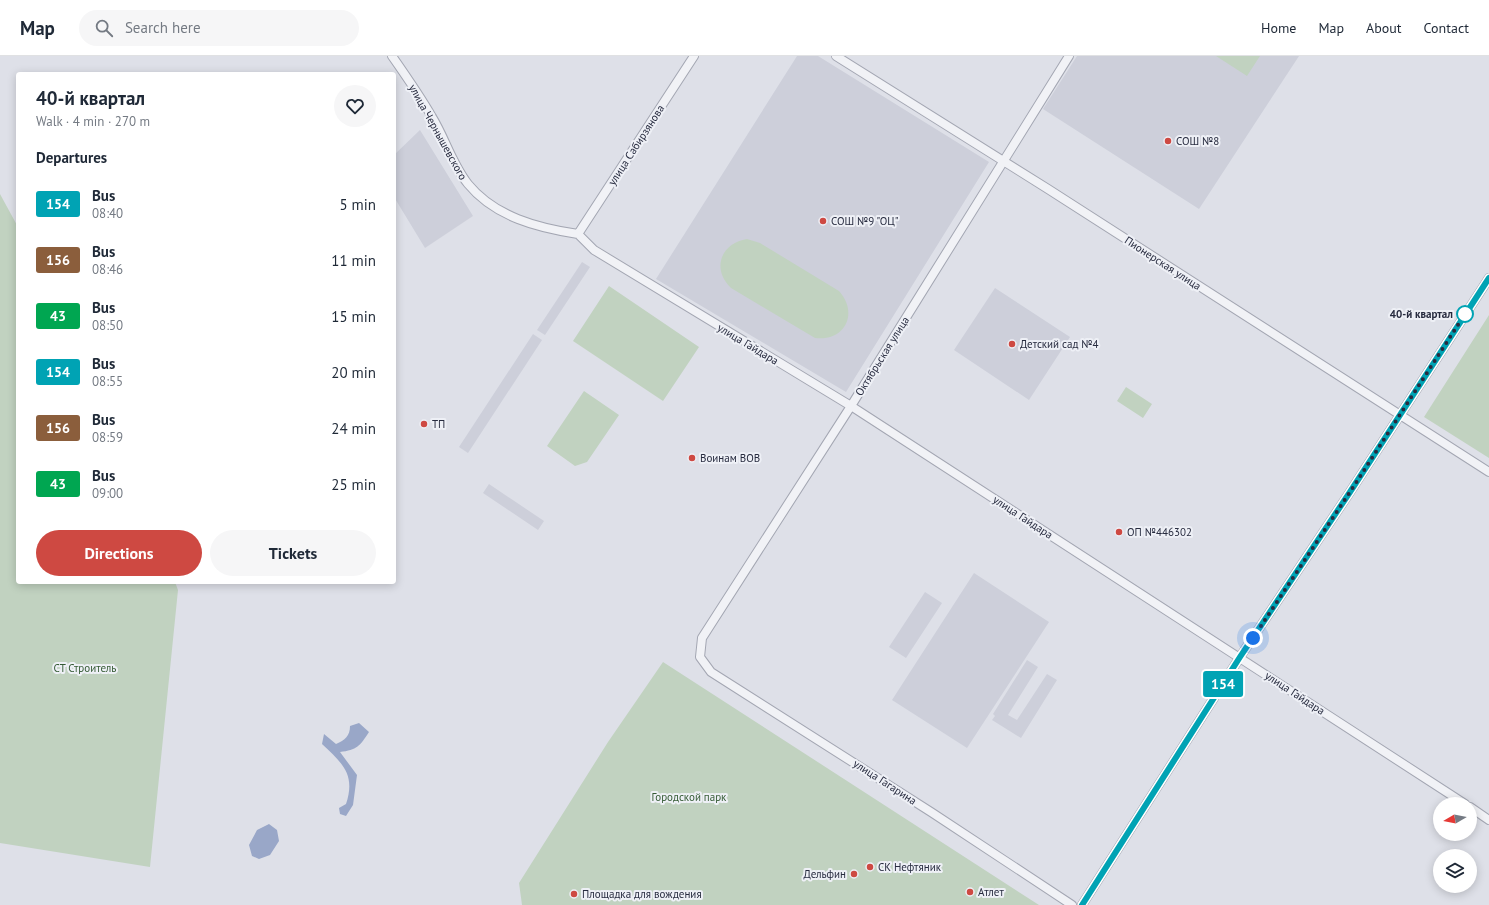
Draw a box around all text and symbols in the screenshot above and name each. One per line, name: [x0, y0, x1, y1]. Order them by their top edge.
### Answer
search box: [79, 10, 359, 46]
text: Map: [20, 16, 55, 40]
icon: search: [93, 17, 115, 39]
text: Search here: [125, 18, 201, 37]
text: Home: [1261, 19, 1296, 37]
text: Map: [1318, 19, 1344, 37]
text: About: [1366, 19, 1402, 37]
text: Contact: [1424, 19, 1469, 37]
street label: улица Чернышевского: [406, 82, 470, 182]
button: heart: [334, 85, 376, 127]
text: 40-й квартал: [36, 86, 145, 110]
street label: улица Сабирзянова: [605, 102, 667, 188]
text: Walk · 4 min · 270 m: [36, 113, 150, 130]
place label: СОШ №8: [1176, 134, 1219, 148]
marker: СОШ №8: [1163, 136, 1173, 146]
text: Departures: [36, 148, 107, 167]
text: Bus: [92, 186, 115, 205]
text: 154: [46, 195, 70, 213]
text: 5 min: [339, 195, 376, 214]
text: 08:40: [92, 205, 123, 222]
place label: СОШ №9 "ОЦ": [831, 214, 899, 228]
marker: СОШ №9 "ОЦ": [818, 216, 828, 226]
street label: Пионерская улица: [1122, 233, 1204, 293]
text: Bus: [92, 242, 115, 261]
text: 156: [46, 251, 70, 269]
text: 11 min: [331, 251, 376, 270]
text: 08:46: [92, 261, 123, 278]
text: Bus: [92, 298, 115, 317]
marker: 40-й квартал: [1456, 305, 1474, 323]
text: 43: [50, 307, 66, 325]
text: 15 min: [331, 307, 376, 326]
place label: 40-й квартал: [1390, 307, 1453, 321]
street label: Октябрьская улица: [852, 314, 912, 398]
text: 08:50: [92, 317, 123, 334]
street label: улица Гайдара: [715, 320, 781, 368]
place label: Детский сад №4: [1020, 337, 1099, 351]
marker: Детский сад №4: [1007, 339, 1017, 349]
text: Bus: [92, 354, 115, 373]
text: 154: [46, 363, 70, 381]
text: 20 min: [331, 363, 376, 382]
text: 08:55: [92, 373, 123, 390]
text: Bus: [92, 410, 115, 429]
place label: ТП: [432, 417, 445, 431]
text: 156: [46, 419, 70, 437]
text: 24 min: [331, 419, 376, 438]
marker: ТП: [419, 419, 429, 429]
text: 08:59: [92, 429, 123, 446]
place label: Воинам ВОВ: [700, 451, 760, 465]
marker: Воинам ВОВ: [687, 453, 697, 463]
text: Bus: [92, 466, 115, 485]
text: 43: [50, 475, 66, 493]
text: 25 min: [331, 475, 376, 494]
text: 09:00: [92, 485, 123, 502]
street label: улица Гайдара: [990, 492, 1056, 542]
place label: ОП №446302: [1127, 525, 1192, 539]
marker: ОП №446302: [1114, 527, 1124, 537]
button: Directions: [36, 530, 202, 576]
button: Tickets: [210, 530, 376, 576]
your location: [1243, 628, 1263, 648]
park label: СТ Строитель: [54, 661, 116, 675]
street label: улица Гайдара: [1262, 668, 1328, 718]
line badge: 154: [1200, 671, 1246, 697]
text: 154: [1211, 675, 1235, 693]
street label: улица Гагарина: [851, 756, 919, 808]
park label: Городской парк: [652, 790, 727, 804]
north arrow: [1433, 797, 1477, 841]
map controls: [1433, 797, 1477, 893]
button: layers: [1433, 849, 1477, 893]
place label: СК Нефтяник: [878, 860, 942, 874]
marker: СК Нефтяник: [865, 862, 875, 872]
place label: Дельфин: [804, 867, 846, 881]
marker: Дельфин: [849, 869, 859, 879]
place label: Атлет: [978, 885, 1004, 899]
place label: Площадка для вождения: [582, 887, 702, 901]
marker: Атлет: [965, 887, 975, 897]
marker: Площадка для вождения: [569, 889, 579, 899]

